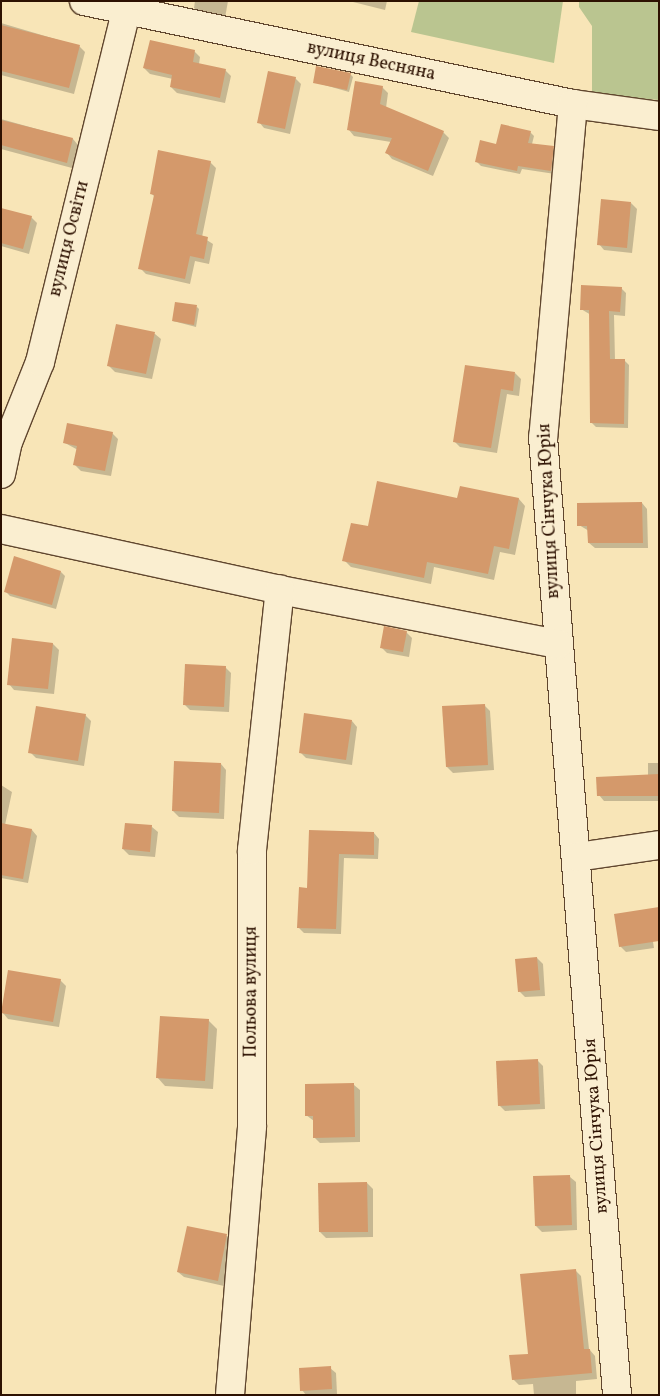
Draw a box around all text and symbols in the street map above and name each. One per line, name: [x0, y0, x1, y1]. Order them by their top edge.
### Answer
street label: вулиця Весняна: [305, 38, 437, 86]
street label: вулиця Освіти: [45, 179, 95, 299]
street label: вулиця Сінчука Юрія: [535, 423, 565, 599]
street label: Польова вулиця: [241, 926, 263, 1058]
street label: вулиця Сінчука Юрія: [580, 1038, 614, 1214]

